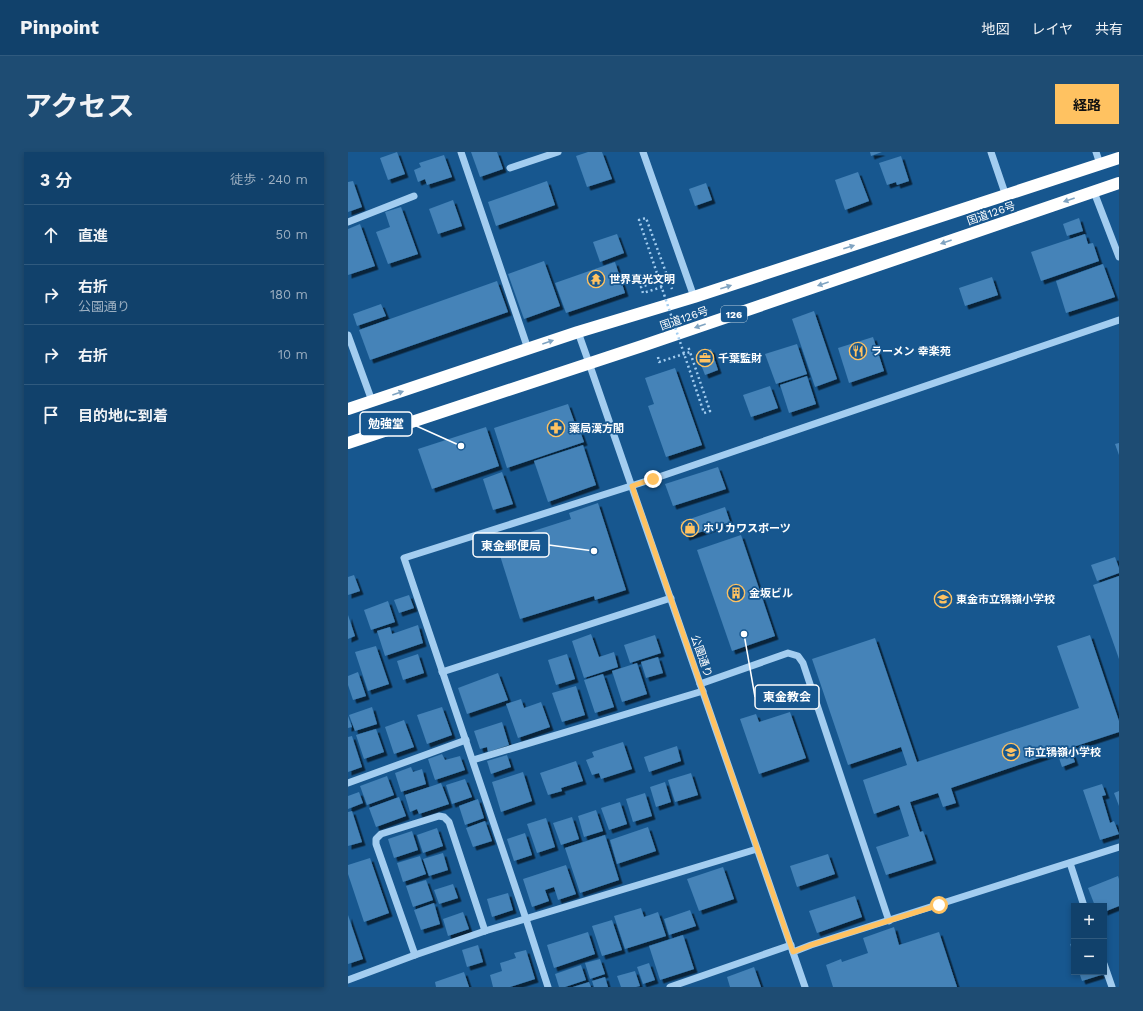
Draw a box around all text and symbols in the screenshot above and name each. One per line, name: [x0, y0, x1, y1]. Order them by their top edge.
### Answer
text: Pinpoint: [20, 16, 99, 39]
text: 地図: [981, 21, 1009, 37]
text: レイヤ: [1031, 21, 1073, 37]
text: 共有: [1095, 21, 1123, 37]
button: 経路: [1055, 84, 1119, 124]
text: アクセス: [24, 90, 135, 123]
text: 3 分: [40, 170, 72, 190]
text: 徒歩 · 240 m: [230, 172, 308, 187]
one-way arrow: [1062, 198, 1074, 204]
street label: 国道126号: [965, 199, 1017, 228]
icon: ahead: [40, 224, 62, 246]
text: 直進: [78, 227, 108, 245]
text: 50 m: [276, 227, 308, 242]
one-way arrow: [939, 240, 951, 246]
one-way arrow: [844, 243, 856, 249]
temple icon: 世界真光文明: [586, 269, 606, 289]
place label: 世界真光文明: [609, 273, 675, 286]
text: 右折: [78, 278, 108, 296]
one-way arrow: [816, 282, 828, 288]
icon: right: [40, 284, 62, 306]
one-way arrow: [720, 284, 732, 290]
text: 180 m: [270, 287, 308, 302]
text: 公園通り: [78, 299, 130, 314]
street label: 国道126号: [658, 304, 710, 333]
road number: 126: [721, 306, 747, 322]
one-way arrow: [693, 323, 705, 329]
one-way arrow: [542, 339, 554, 345]
restaurant icon: ラーメン 幸楽苑: [848, 341, 868, 361]
icon: right: [40, 344, 62, 366]
place label: ラーメン 幸楽苑: [871, 345, 951, 358]
text: 右折: [78, 347, 108, 365]
text: 10 m: [278, 347, 308, 362]
office icon: 千葉監財: [695, 348, 715, 368]
place label: 千葉監財: [718, 352, 762, 365]
one-way arrow: [393, 389, 405, 395]
icon: arrive: [40, 404, 62, 426]
text: 目的地に到着: [78, 407, 168, 425]
callout: 勉強堂: [360, 412, 412, 436]
text: 勉強堂: [368, 417, 404, 431]
pharmacy icon: 薬局漢方閣: [546, 418, 566, 438]
place label: 薬局漢方閣: [569, 422, 624, 435]
route end: [644, 470, 662, 488]
shop icon: ホリカワスポーツ: [680, 518, 700, 538]
place label: ホリカワスポーツ: [703, 522, 791, 535]
callout: 東金郵便局: [473, 533, 549, 557]
text: 東金郵便局: [481, 539, 541, 553]
building icon: 金坂ビル: [726, 583, 746, 603]
place label: 金坂ビル: [749, 587, 793, 600]
school or university icon: 東金市立鴇嶺小学校: [933, 589, 953, 609]
place label: 東金市立鴇嶺小学校: [956, 593, 1055, 606]
street label: 公園通り: [688, 633, 715, 679]
callout: 東金教会: [755, 685, 819, 709]
text: 東金教会: [763, 690, 811, 704]
school or university icon: 市立鴇嶺小学校: [1001, 742, 1021, 762]
place label: 市立鴇嶺小学校: [1024, 746, 1101, 759]
route start: [930, 896, 948, 914]
map controls: [1071, 903, 1107, 975]
button: +: [1071, 903, 1107, 939]
button: −: [1071, 939, 1107, 975]

